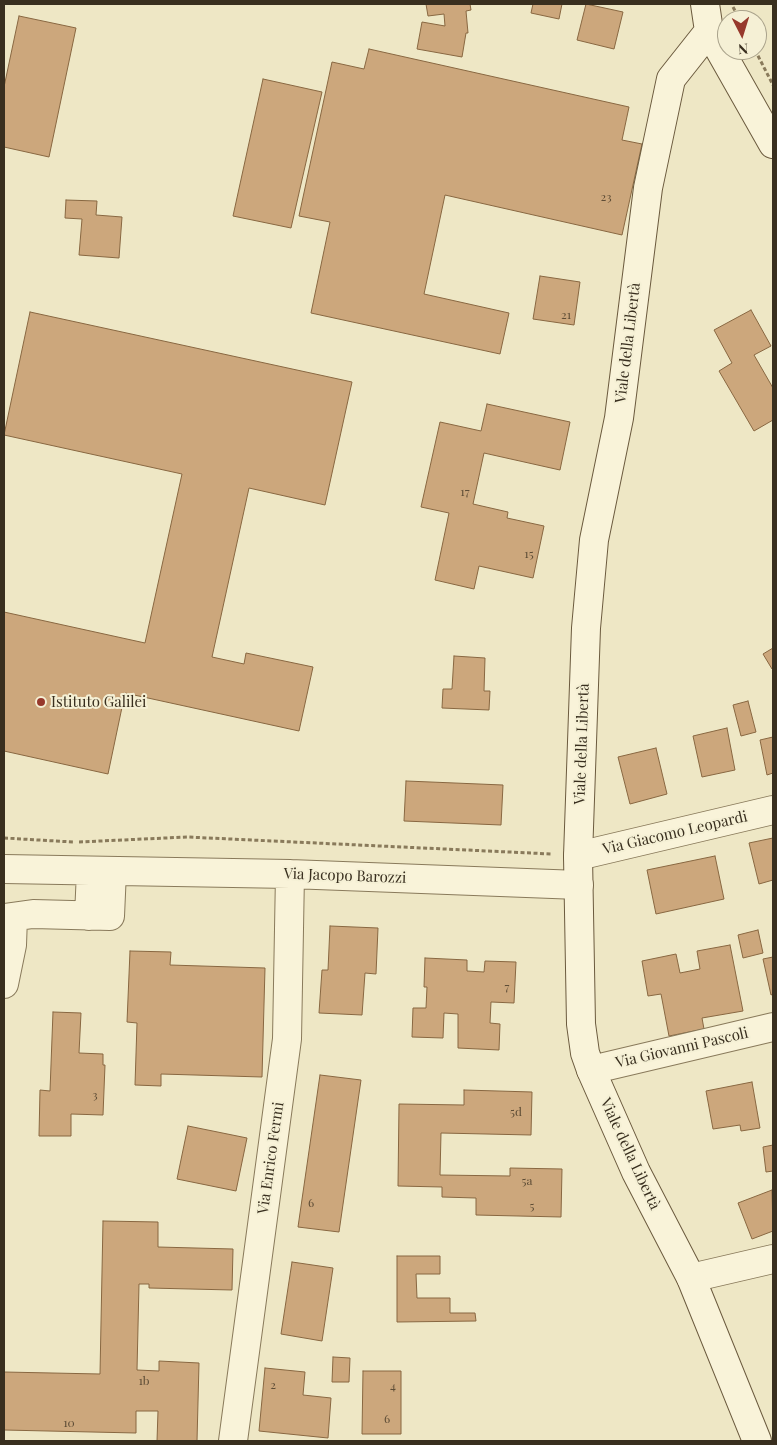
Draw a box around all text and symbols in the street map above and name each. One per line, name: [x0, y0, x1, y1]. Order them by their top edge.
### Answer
north arrow: [717, 10, 767, 60]
text: N: [737, 40, 749, 59]
house number: 23: [600, 190, 612, 204]
street label: Viale della Libertà: [612, 282, 644, 404]
house number: 21: [561, 308, 571, 322]
house number: 17: [460, 485, 470, 499]
house number: 15: [524, 547, 534, 561]
street label: Viale della Libertà: [571, 683, 593, 805]
place label: Istituto Galilei: [51, 693, 146, 711]
marker: Istituto Galilei: [35, 696, 47, 708]
street label: Via Giacomo Leopardi: [601, 808, 749, 858]
street label: Via Jacopo Barozzi: [283, 865, 407, 887]
house number: 7: [505, 980, 509, 994]
street label: Via Giovanni Pascoli: [614, 1024, 750, 1072]
house number: 3: [92, 1088, 98, 1102]
street label: Viale della Libertà: [596, 1095, 664, 1213]
street label: Via Enrico Fermi: [254, 1101, 288, 1215]
house number: 5d: [510, 1105, 522, 1119]
house number: 5a: [522, 1174, 532, 1188]
house number: 6: [308, 1196, 314, 1210]
house number: 5: [530, 1199, 534, 1213]
house number: 1b: [138, 1374, 150, 1388]
house number: 2: [270, 1378, 276, 1392]
house number: 4: [390, 1379, 396, 1393]
house number: 6: [384, 1412, 390, 1426]
house number: 10: [63, 1416, 75, 1430]

